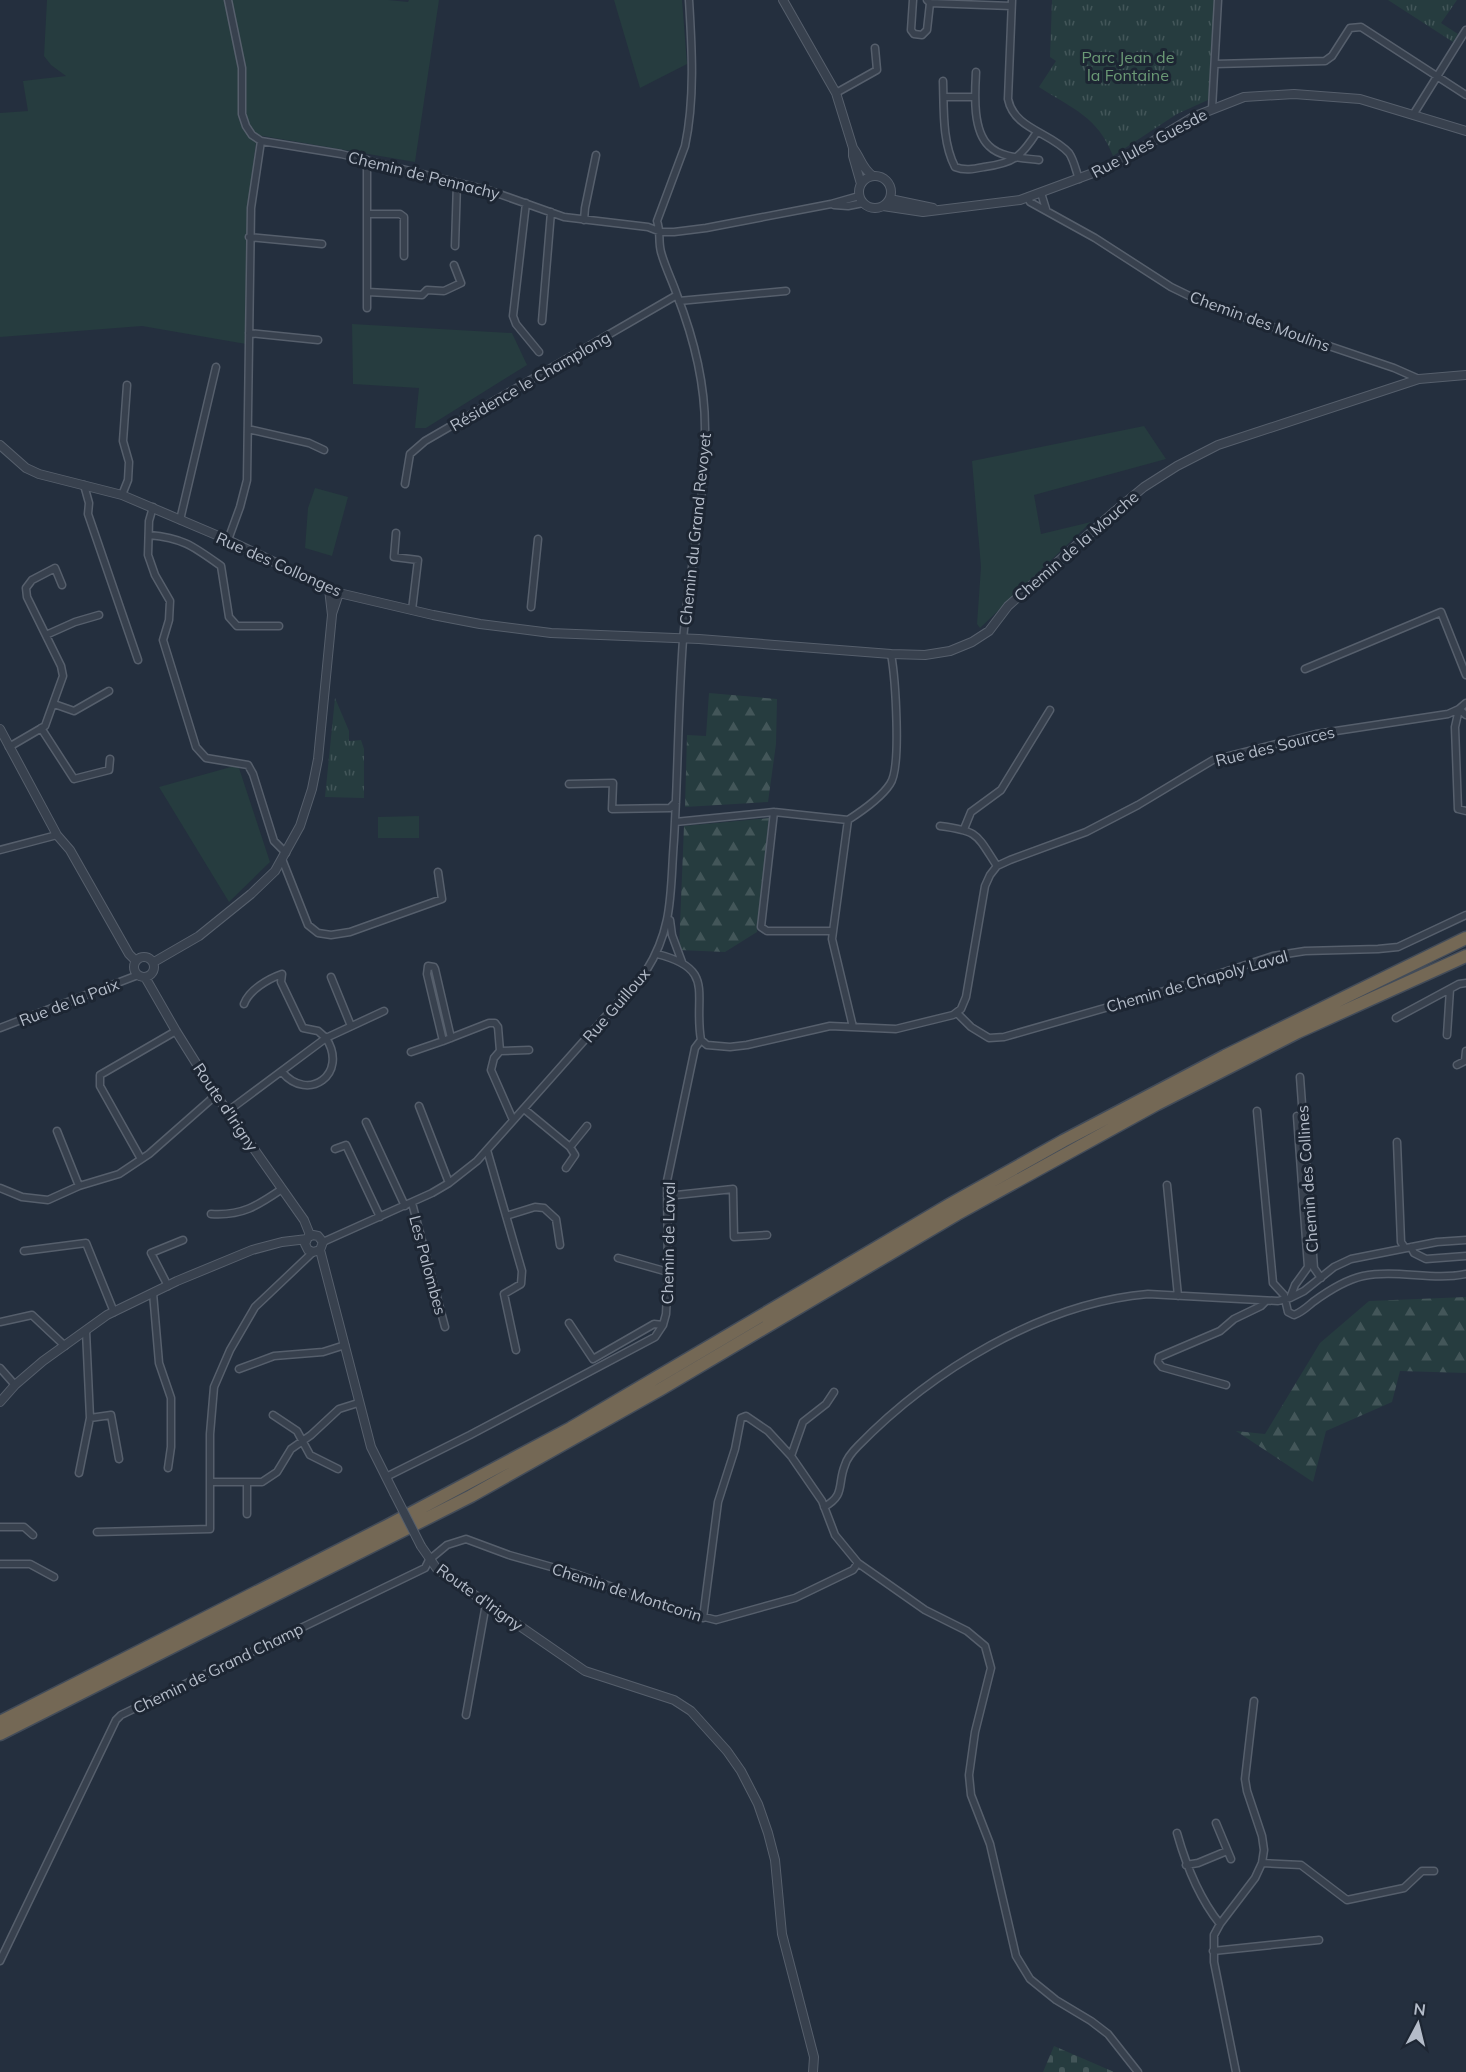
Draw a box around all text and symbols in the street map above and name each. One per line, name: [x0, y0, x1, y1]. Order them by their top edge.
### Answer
park label: Parc Jean de la Fontaine: [1082, 47, 1174, 85]
street label: Rue Jules Guesde: [1088, 104, 1210, 182]
street label: Chemin de Pennachy: [346, 146, 502, 204]
street label: Chemin des Moulins: [1187, 286, 1333, 356]
street label: Résidence le Champlong: [446, 327, 614, 435]
street label: Chemin du Grand Revoyet: [675, 431, 715, 626]
street label: Chemin de la Mouche: [1010, 486, 1142, 606]
street label: Rue des Collonges: [213, 527, 345, 601]
street label: Rue des Sources: [1213, 722, 1337, 770]
street label: Chemin de Chapoly Laval: [1104, 945, 1290, 1017]
street label: Rue Guilloux: [578, 963, 654, 1046]
street label: Rue de la Paix: [16, 974, 122, 1030]
street label: Route d'Irigny: [189, 1059, 263, 1155]
street label: Chemin des Collines: [1292, 1105, 1322, 1253]
street label: Chemin de Laval: [657, 1181, 679, 1305]
street label: Les Palombes: [405, 1213, 451, 1317]
street label: Chemin de Montcorin: [549, 1558, 705, 1626]
street label: Route d'Irigny: [433, 1559, 528, 1635]
street label: Chemin de Grand Champ: [130, 1618, 306, 1718]
north arrow: [1388, 1994, 1448, 2054]
text: N: [1413, 1998, 1427, 2020]

